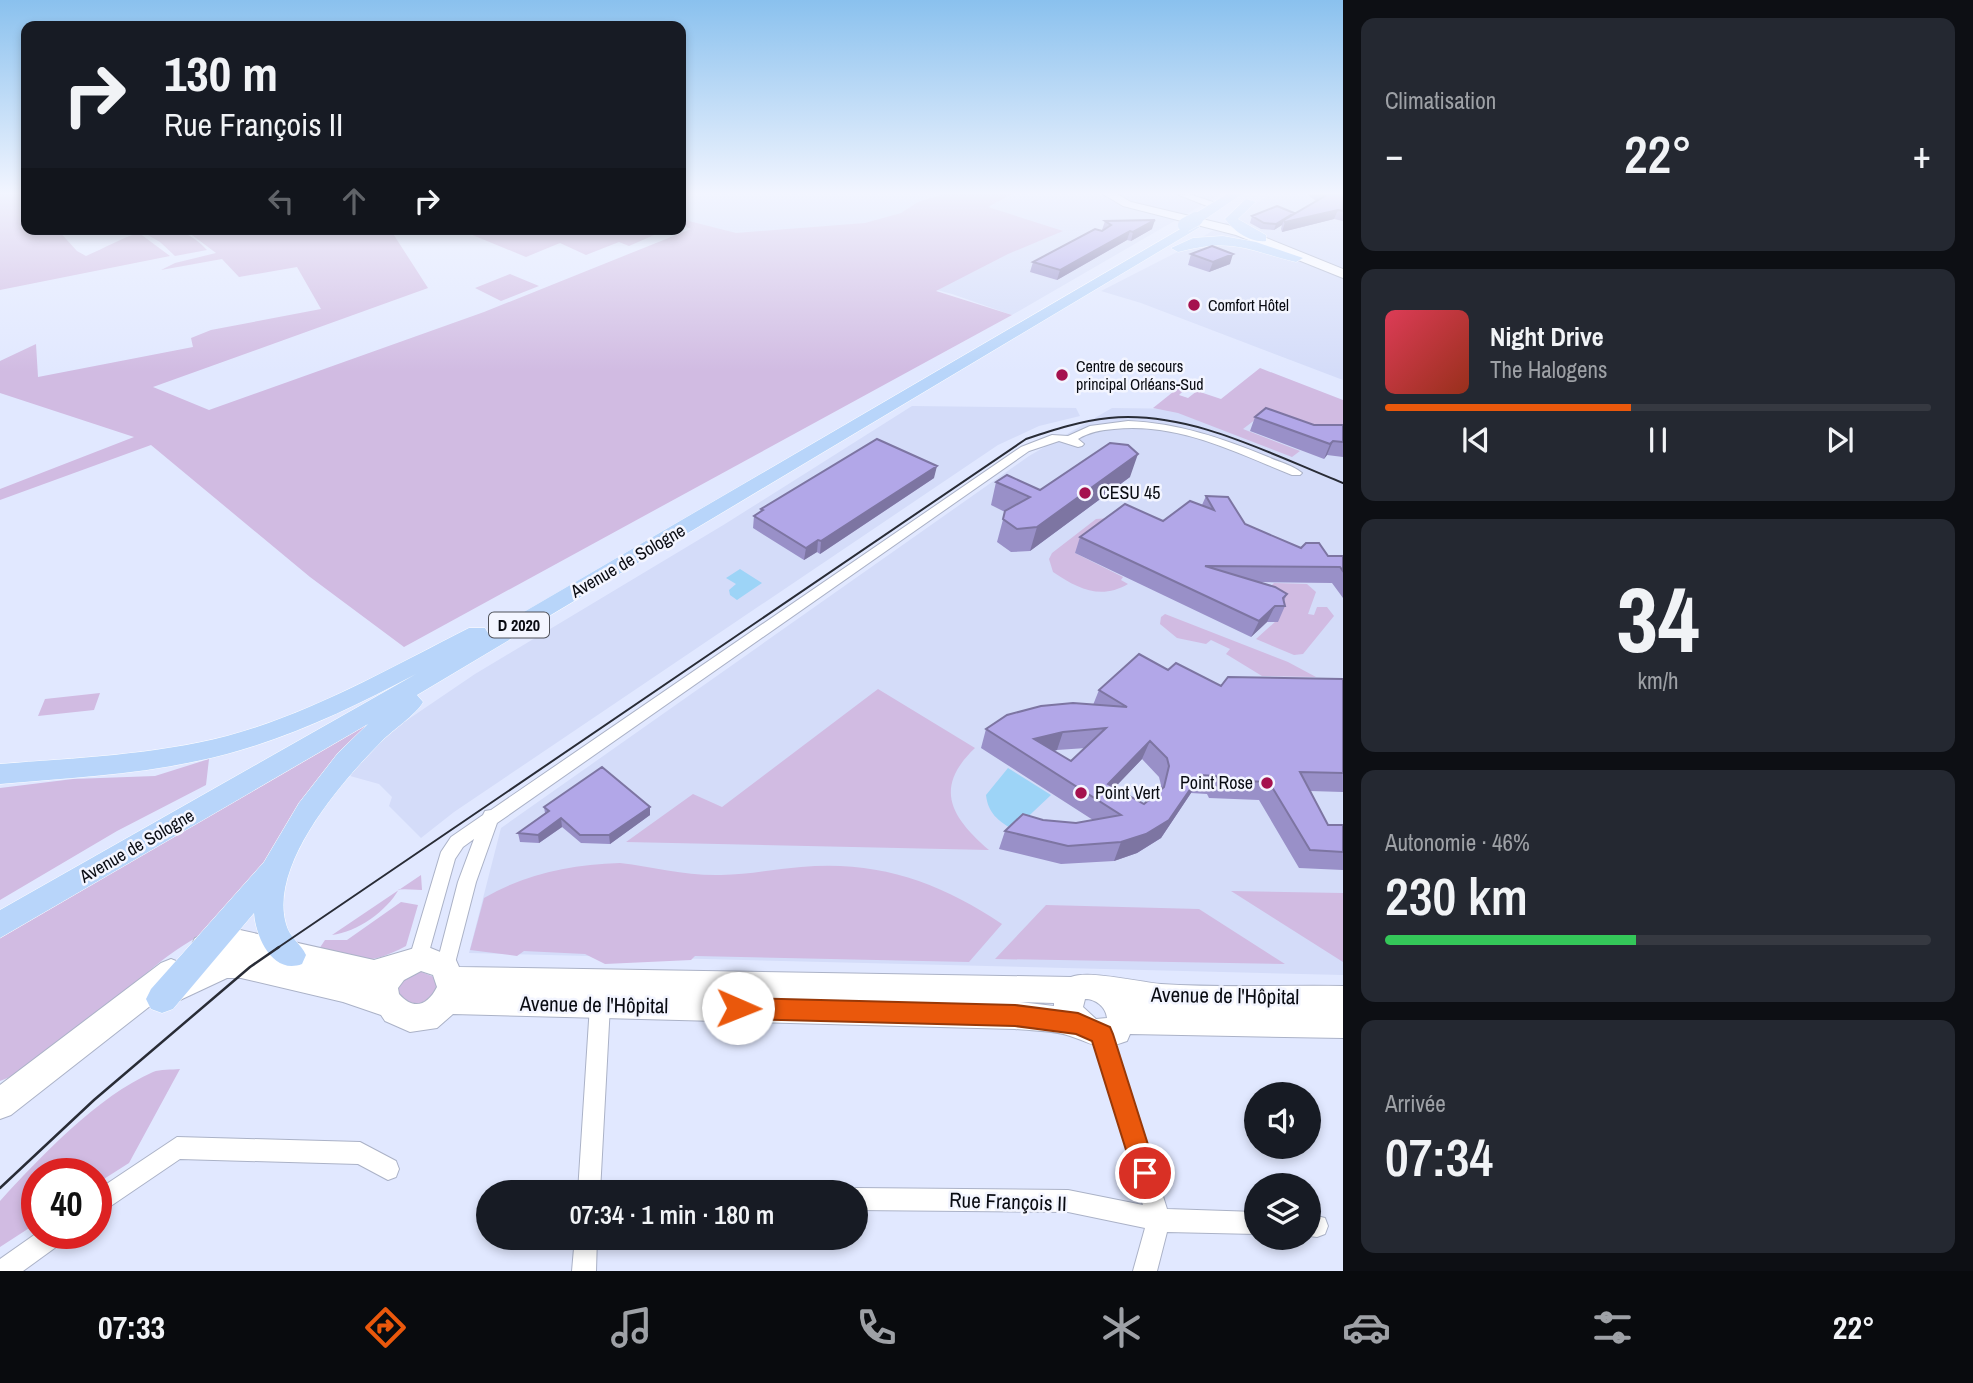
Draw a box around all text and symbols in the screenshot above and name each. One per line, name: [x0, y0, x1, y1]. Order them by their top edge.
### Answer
text: 130 m: [164, 40, 278, 106]
icon: right: [49, 49, 140, 140]
text: Climatisation: [1385, 85, 1496, 116]
text: Rue François II: [164, 103, 343, 146]
text: 22°: [1624, 119, 1692, 189]
text: −: [1385, 129, 1403, 180]
text: +: [1913, 129, 1931, 180]
icon: left: [262, 182, 300, 220]
icon: ahead: [335, 182, 373, 220]
icon: right: [408, 182, 446, 220]
place label: Comfort Hôtel: [1208, 294, 1289, 316]
marker: Comfort Hôtel: [1186, 297, 1202, 313]
text: Night Drive: [1490, 319, 1604, 354]
text: The Halogens: [1490, 354, 1607, 385]
place label: Centre de secours principal Orléans-Sud: [1076, 355, 1204, 395]
marker: Centre de secours principal Orléans-Sud: [1054, 367, 1070, 383]
icon: previous: [1457, 421, 1495, 459]
icon: pause: [1639, 421, 1677, 459]
icon: next: [1821, 421, 1859, 459]
place label: CESU 45: [1099, 480, 1161, 505]
marker: CESU 45: [1077, 485, 1093, 501]
street label: Avenue de Sologne: [565, 518, 690, 604]
text: 34: [1617, 558, 1700, 680]
road number: D 2020: [489, 612, 549, 638]
text: km/h: [1638, 665, 1678, 696]
place label: Point Rose: [1180, 770, 1253, 795]
marker: Point Rose: [1259, 775, 1275, 791]
place label: Point Vert: [1095, 780, 1160, 805]
marker: Point Vert: [1073, 785, 1089, 801]
street label: Avenue de Sologne: [74, 803, 199, 889]
text: Autonomie · 46%: [1385, 827, 1530, 858]
text: 230 km: [1385, 861, 1528, 931]
position arrow: [701, 971, 775, 1045]
street label: Avenue de l'Hôpital: [1150, 980, 1300, 1011]
street label: Avenue de l'Hôpital: [519, 989, 669, 1020]
map controls: [1244, 1082, 1321, 1250]
button: sound: [1244, 1082, 1321, 1159]
text: Arrivée: [1385, 1088, 1446, 1119]
text: 07:34: [1385, 1122, 1493, 1192]
pin: [1115, 1143, 1175, 1203]
icon: arrive: [1126, 1154, 1164, 1192]
speed limit sign: 40: [21, 1158, 112, 1249]
button: layers: [1244, 1173, 1321, 1250]
street label: Rue François II: [949, 1185, 1067, 1218]
text: 07:34 · 1 min · 180 m: [570, 1197, 774, 1232]
icon: directions: [361, 1303, 410, 1352]
icon: music: [607, 1303, 656, 1352]
icon: phone: [852, 1303, 901, 1352]
icon: climate: [1097, 1303, 1146, 1352]
icon: car: [1342, 1303, 1391, 1352]
icon: filters: [1588, 1303, 1637, 1352]
text: 07:33: [98, 1306, 165, 1349]
text: 22°: [1833, 1306, 1875, 1349]

